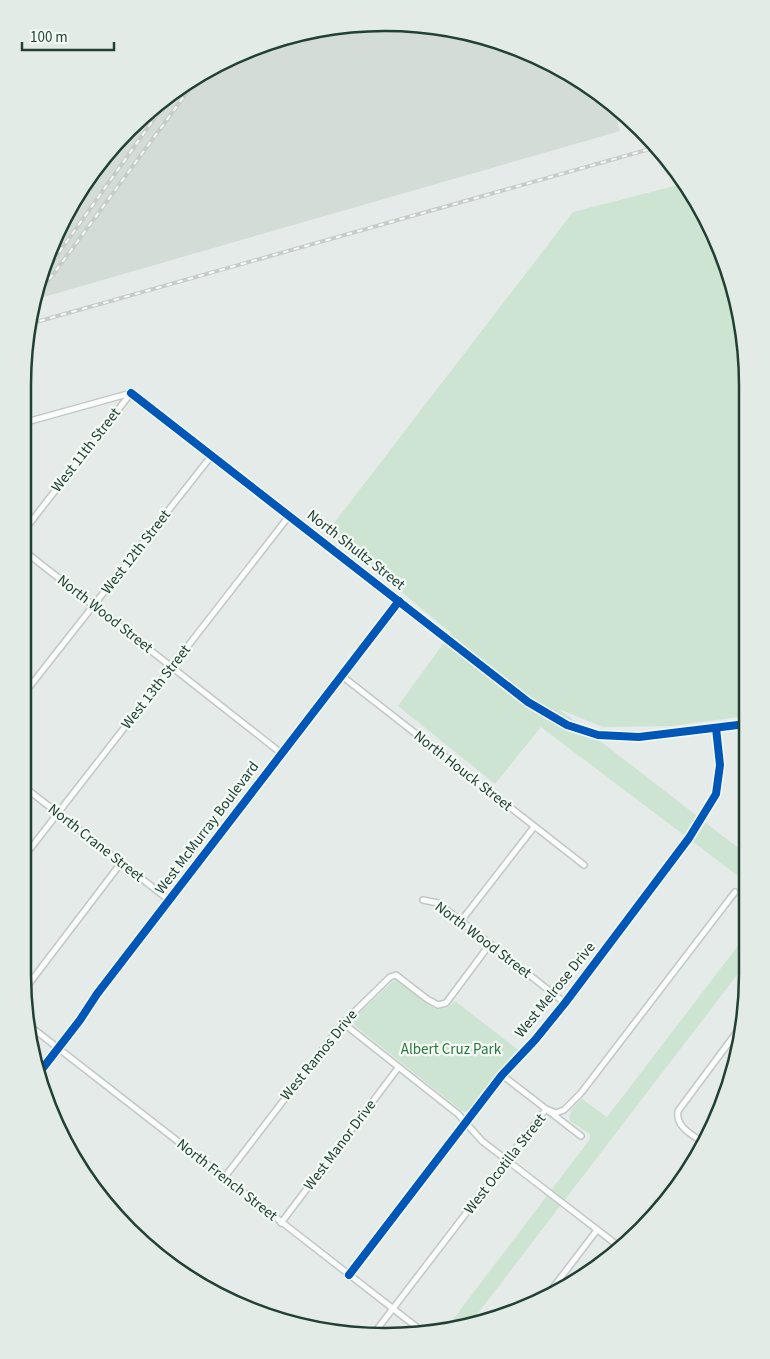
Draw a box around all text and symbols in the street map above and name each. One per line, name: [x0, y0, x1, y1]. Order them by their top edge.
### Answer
scale bar: [22, 20, 115, 52]
text: 100 m: [30, 27, 68, 48]
street label: West 11th Street: [46, 403, 126, 497]
street label: West 12th Street: [96, 505, 176, 599]
street label: North Shultz Street: [302, 505, 410, 595]
street label: North Wood Street: [53, 570, 157, 658]
street label: West 13th Street: [116, 640, 196, 734]
street label: North Houck Street: [409, 726, 517, 816]
street label: West McMurray Boulevard: [150, 757, 264, 899]
street label: North Crane Street: [44, 799, 148, 887]
street label: North Wood Street: [430, 897, 536, 983]
street label: West Melrose Drive: [510, 938, 600, 1042]
street label: West Ramos Drive: [276, 1005, 362, 1105]
park label: Albert Cruz Park: [401, 1039, 502, 1060]
street label: West Manor Drive: [299, 1095, 381, 1195]
street label: West Ocotilla Street: [459, 1109, 551, 1219]
street label: North French Street: [172, 1134, 282, 1226]

